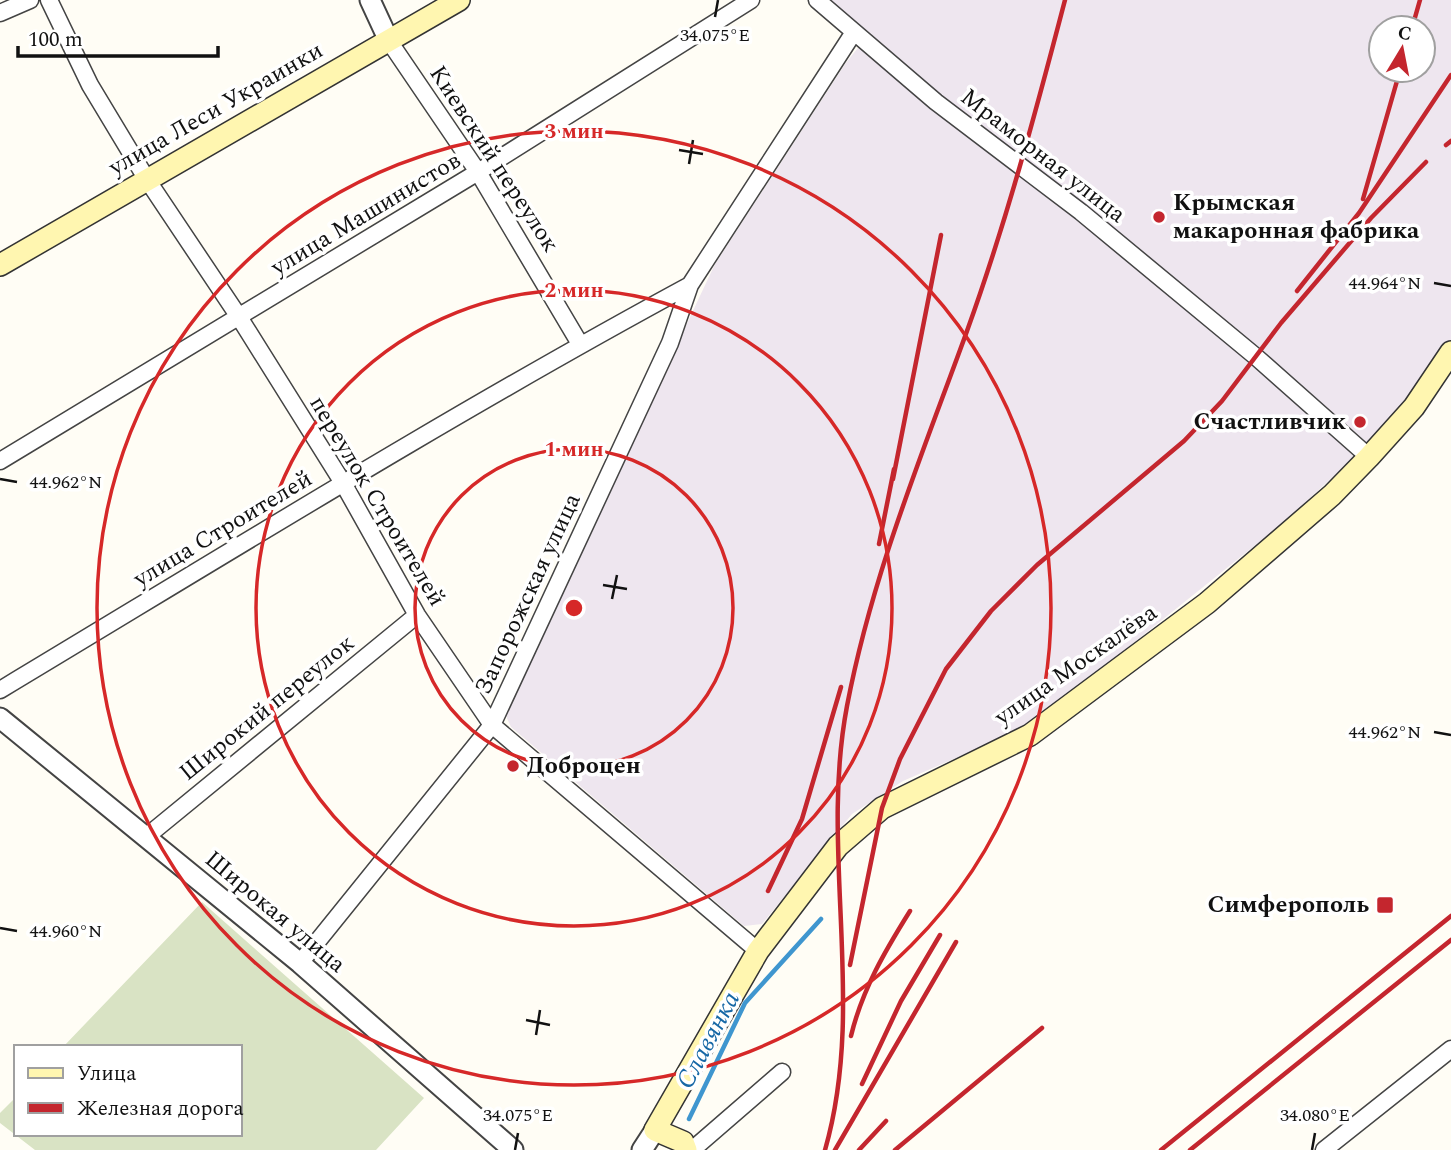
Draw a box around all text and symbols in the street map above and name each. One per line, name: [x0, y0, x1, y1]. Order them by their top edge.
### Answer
scale bar: [18, 14, 217, 58]
north arrow: [1367, 14, 1437, 84]
text: С: [1396, 18, 1414, 49]
text: 34.075°E: [680, 22, 750, 49]
text: 100 m: [28, 24, 83, 56]
street label: улица Леси Украинки: [101, 33, 330, 186]
street label: Киевский переулок: [420, 58, 568, 260]
street label: Мраморная улица: [953, 80, 1134, 232]
text: 3 мин: [544, 116, 604, 148]
street label: улица Машинистов: [263, 143, 468, 286]
place label: Крымская макаронная фабрика: [1173, 185, 1420, 249]
marker: Крымская макаронная фабрика: [1151, 209, 1167, 225]
text: 44.964°N: [1349, 270, 1421, 297]
text: 2 мин: [544, 275, 604, 307]
street label: переулок Строителей: [300, 389, 454, 613]
place label: Счастливчик: [1194, 404, 1347, 440]
marker: Счастливчик: [1352, 414, 1368, 430]
text: 1 мин: [544, 434, 604, 466]
street label: улица Строителей: [126, 461, 319, 597]
text: 44.962°N: [30, 469, 102, 496]
street label: Запорожская улица: [465, 487, 591, 701]
street label: улица Москалёва: [986, 595, 1165, 735]
centre of rings: [562, 596, 586, 620]
street label: Широкий переулок: [172, 626, 362, 790]
text: 44.962°N: [1349, 719, 1421, 746]
place label: Доброцен: [527, 748, 641, 784]
marker: Доброцен: [505, 758, 521, 774]
street label: Широкая улица: [196, 842, 354, 982]
place label: Симферополь: [1207, 887, 1369, 923]
marker: Симферополь: [1375, 895, 1395, 915]
text: 44.960°N: [30, 918, 102, 945]
water label: Славянка: [665, 984, 751, 1096]
legend: [14, 1045, 242, 1136]
text: Улица: [77, 1058, 137, 1090]
text: Железная дорога: [77, 1093, 244, 1125]
text: 34.075°E: [483, 1102, 553, 1129]
text: 34.080°E: [1280, 1102, 1350, 1129]

